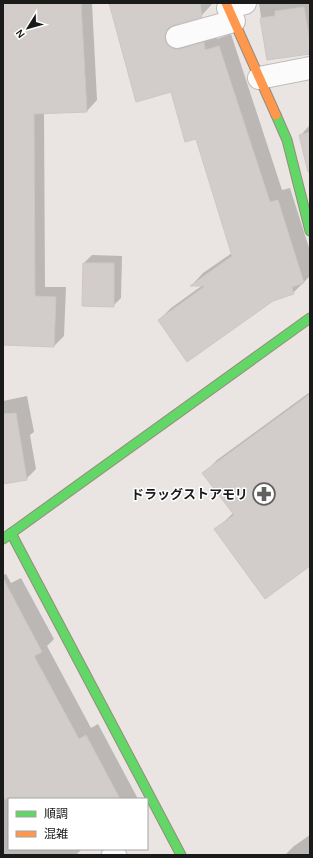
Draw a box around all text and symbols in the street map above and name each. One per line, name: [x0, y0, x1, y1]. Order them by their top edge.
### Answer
north arrow: [8, 8, 48, 48]
text: N: [13, 27, 28, 41]
pharmacy icon: ドラッグストアモリ: [251, 481, 277, 507]
place label: ドラッグストアモリ: [131, 487, 248, 502]
legend: [8, 798, 148, 850]
text: 順調: [44, 807, 68, 821]
text: 混雑: [44, 827, 68, 841]

